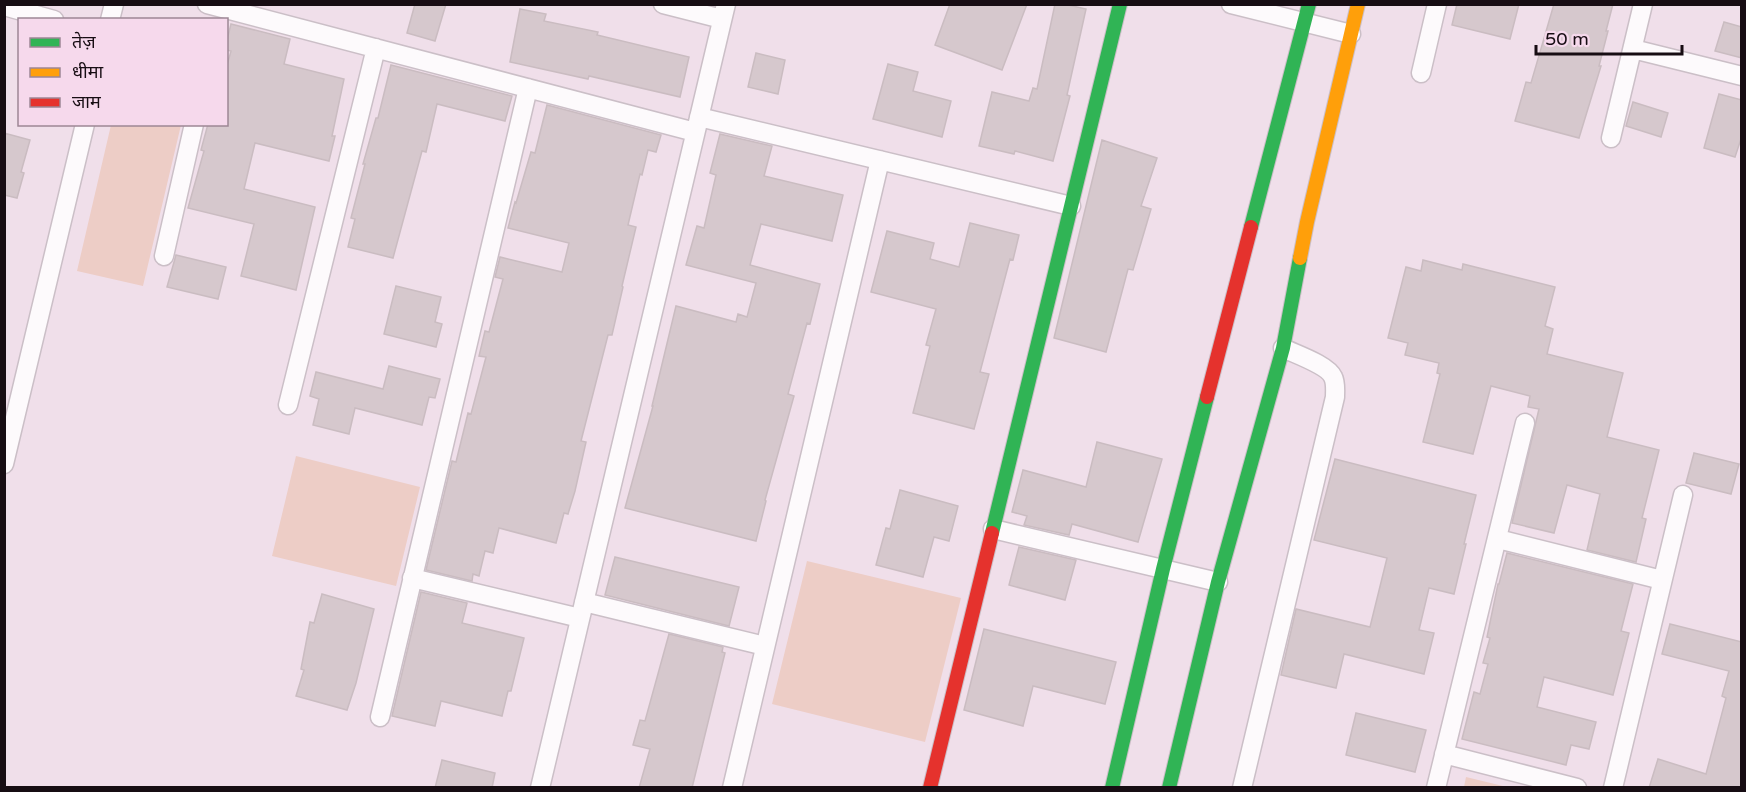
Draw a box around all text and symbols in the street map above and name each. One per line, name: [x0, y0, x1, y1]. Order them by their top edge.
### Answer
legend: [18, 18, 228, 126]
scale bar: [1536, 18, 1682, 56]
text: 50 m: [1545, 28, 1589, 50]
text: तेज़: [72, 31, 96, 53]
text: धीमा: [72, 61, 103, 83]
text: जाम: [72, 91, 102, 113]

